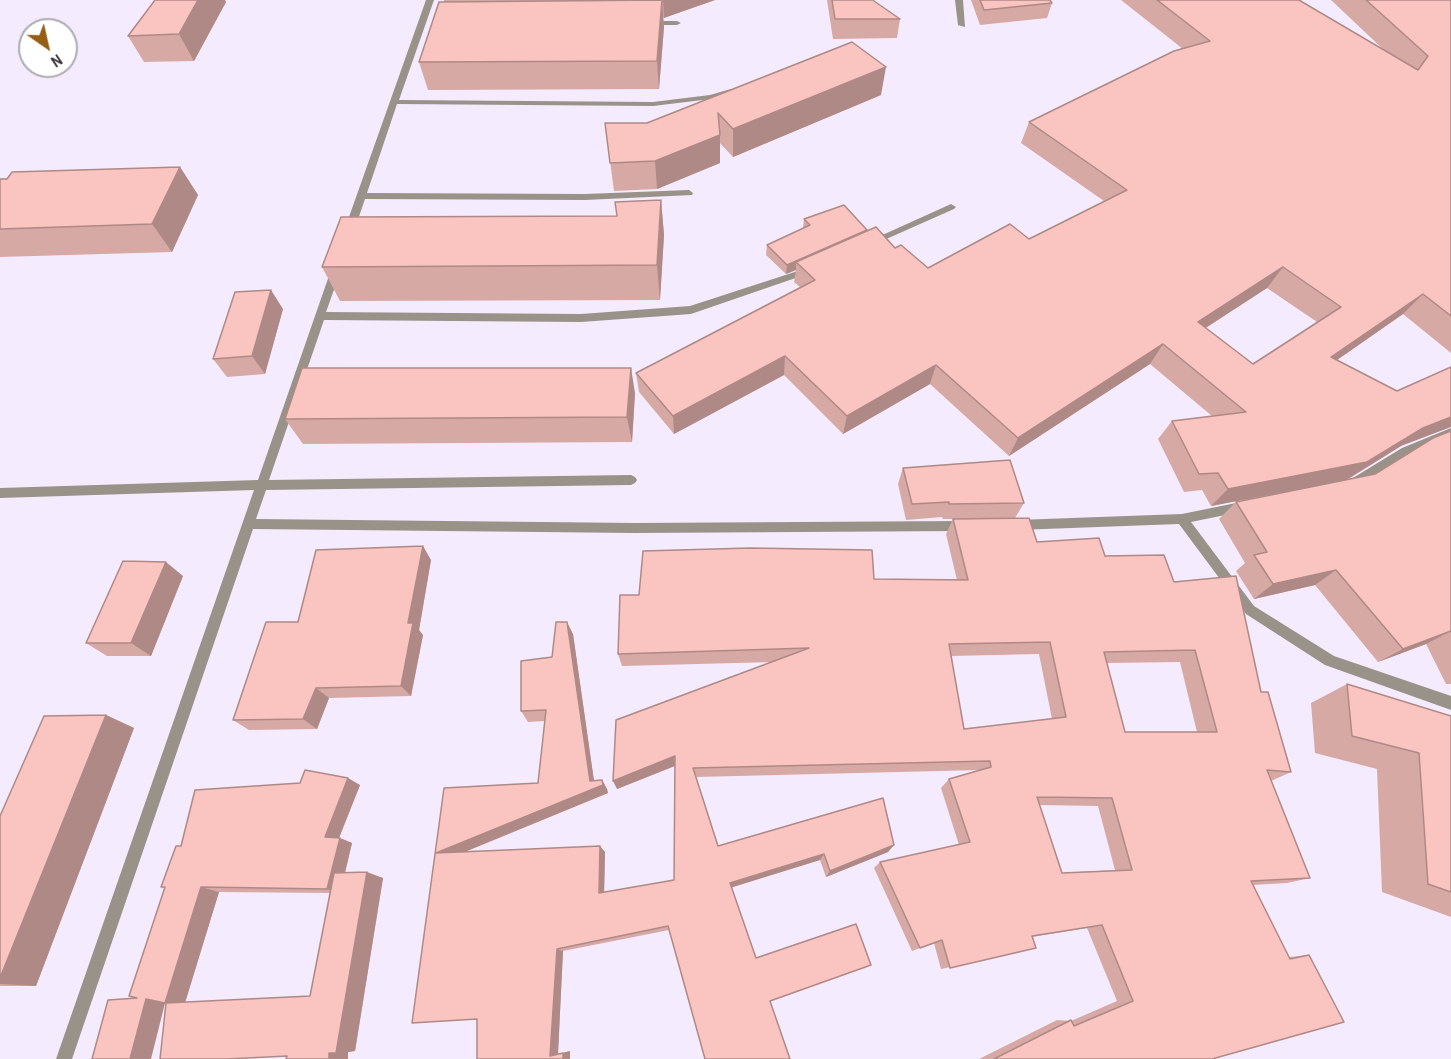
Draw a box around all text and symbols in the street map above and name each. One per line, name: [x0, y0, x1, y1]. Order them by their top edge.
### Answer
north arrow: [18, 18, 78, 78]
text: N: [47, 49, 67, 73]

